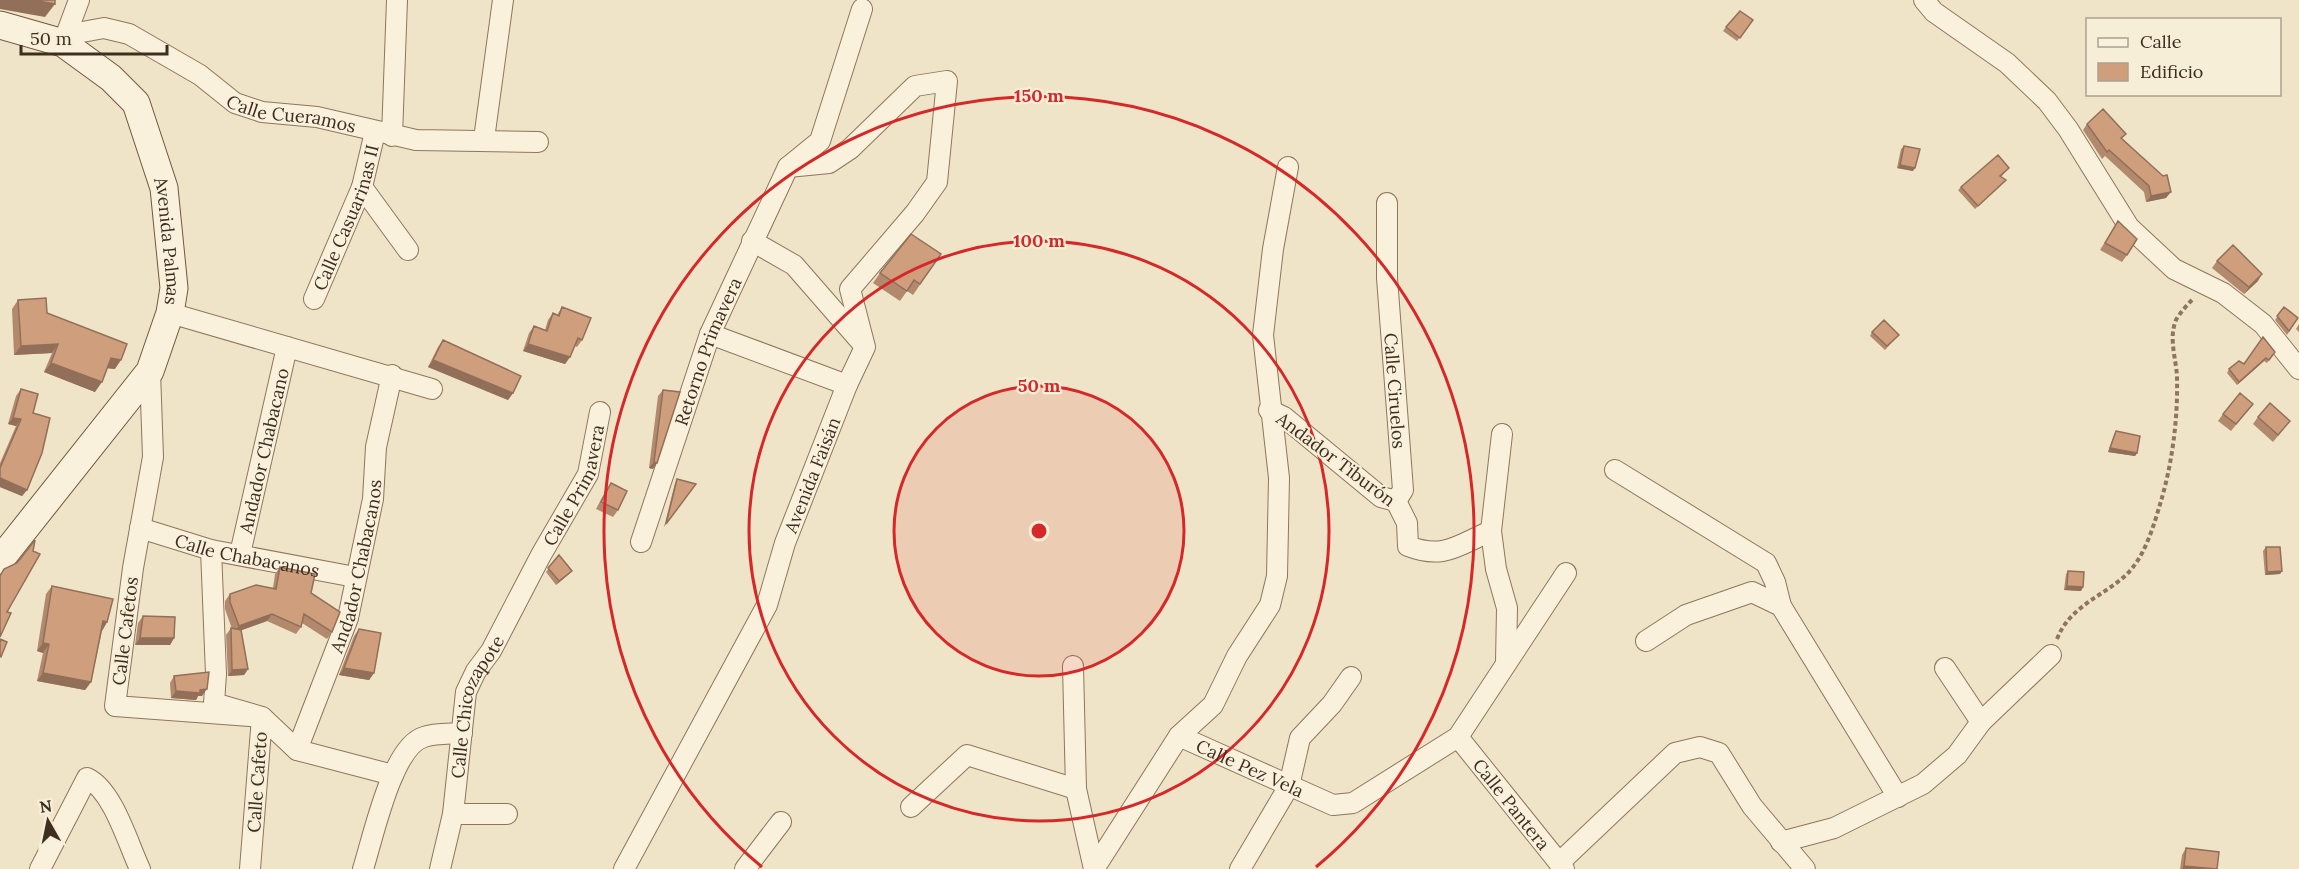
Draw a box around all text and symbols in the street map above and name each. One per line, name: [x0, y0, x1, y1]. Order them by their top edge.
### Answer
scale bar: [21, 18, 166, 56]
legend: [2086, 18, 2281, 96]
text: 50 m: [30, 27, 72, 50]
text: Calle: [2140, 30, 2182, 53]
text: Edificio: [2140, 60, 2203, 83]
text: 150 m: [1014, 84, 1064, 107]
street label: Calle Cueramos: [222, 89, 358, 137]
street label: Calle Casuarinas II: [308, 142, 383, 294]
street label: Avenida Palmas: [149, 173, 185, 307]
text: 100 m: [1013, 229, 1065, 252]
street label: Retorno Primavera: [669, 274, 746, 428]
street label: Calle Ciruelos: [1380, 332, 1411, 449]
street label: Andador Chabacano: [233, 366, 293, 537]
text: 50 m: [1018, 374, 1061, 397]
street label: Andador Tiburón: [1271, 406, 1400, 511]
street label: Avenida Faisán: [778, 414, 845, 537]
street label: Calle Primavera: [538, 423, 609, 550]
street label: Andador Chabacanos: [324, 479, 386, 657]
centre of rings: [1029, 521, 1049, 541]
street label: Calle Chabacanos: [172, 528, 322, 582]
street label: Calle Cafetos: [107, 575, 143, 687]
street label: Calle Chicozapote: [445, 631, 509, 780]
street label: Calle Cafeto: [242, 731, 272, 833]
street label: Calle Pez Vela: [1193, 734, 1308, 802]
street label: Calle Pantera: [1468, 754, 1555, 854]
north arrow: [18, 791, 78, 851]
text: N: [38, 795, 53, 817]

